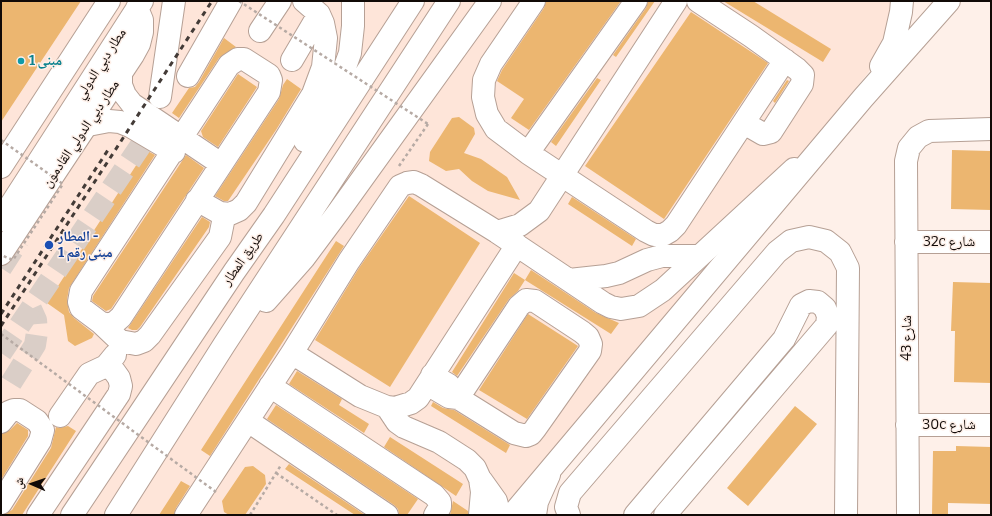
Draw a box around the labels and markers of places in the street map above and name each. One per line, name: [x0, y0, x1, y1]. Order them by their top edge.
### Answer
place label: مبنى 1: [29, 53, 62, 69]
marker: مبنى 1: [16, 56, 26, 66]
place label: المطار - مبنى رقم 1: [58, 229, 113, 262]
marker: المطار - مبنى رقم 1: [43, 239, 55, 251]

